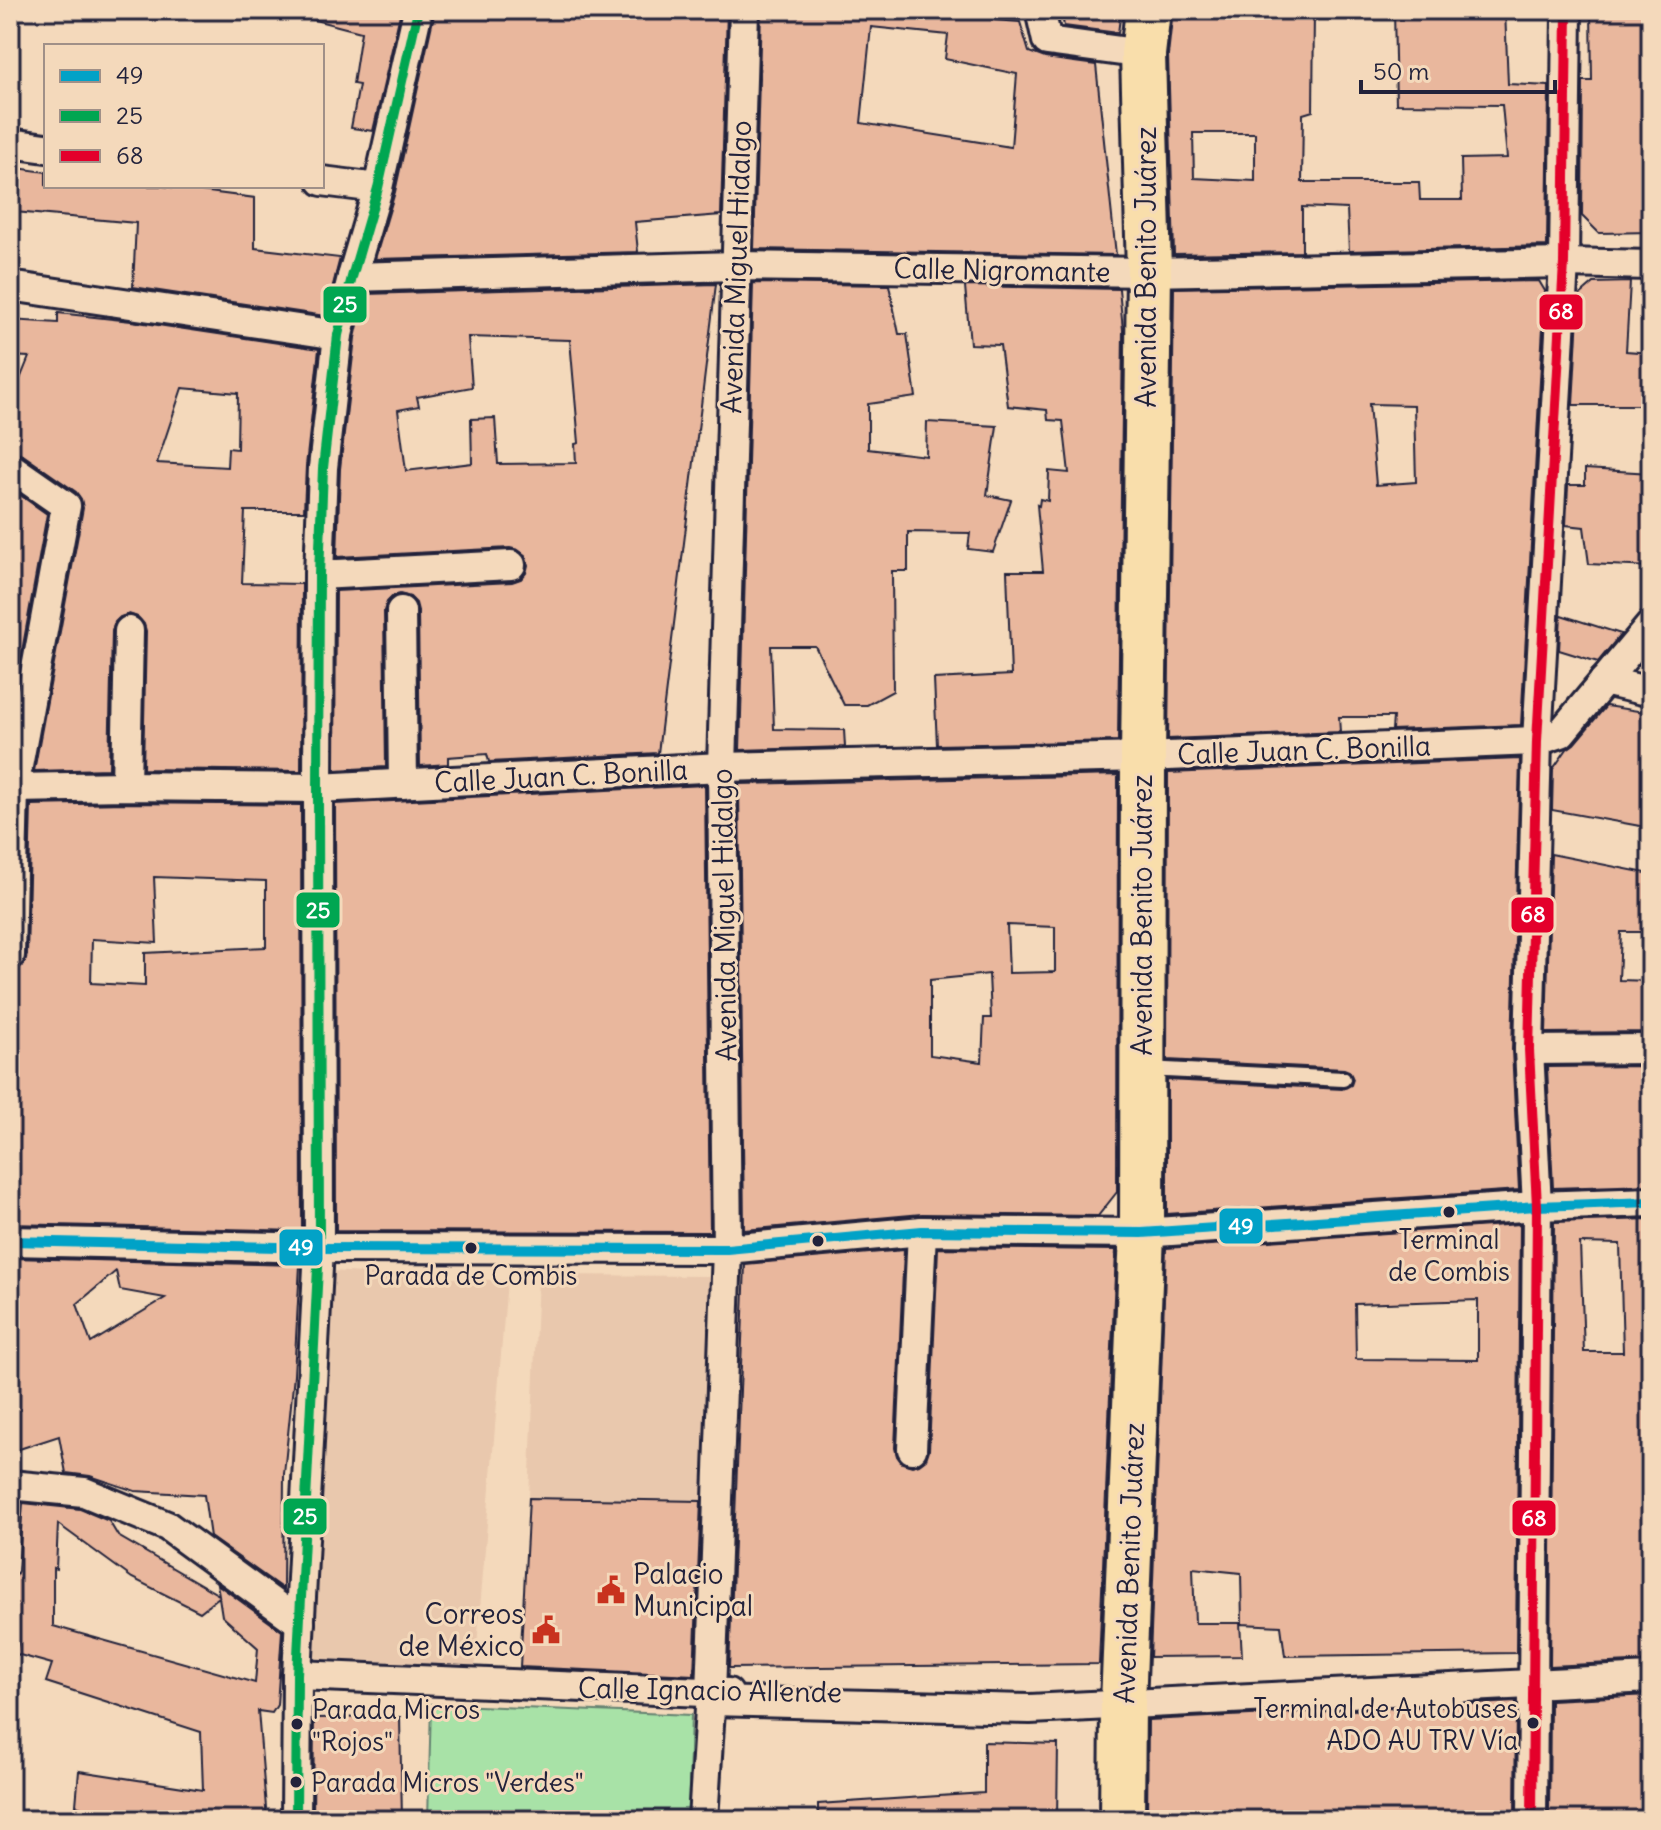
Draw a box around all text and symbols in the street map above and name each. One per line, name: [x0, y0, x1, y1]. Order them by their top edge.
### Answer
legend: [44, 44, 324, 188]
scale bar: [1361, 44, 1555, 94]
text: 50 m: [1373, 56, 1429, 86]
text: 49: [116, 60, 144, 90]
text: 25: [116, 100, 143, 130]
street label: Avenida Miguel Hidalgo: [713, 120, 759, 414]
street label: Avenida Benito Juárez: [1128, 126, 1164, 408]
text: 68: [116, 140, 144, 170]
street label: Calle Nigromante: [893, 250, 1111, 290]
line badge: 25: [322, 285, 368, 324]
text: 25: [333, 290, 357, 318]
line badge: 68: [1538, 293, 1584, 331]
text: 68: [1548, 297, 1574, 325]
street label: Calle Juan C. Bonilla: [1177, 728, 1431, 772]
street label: Calle Juan C. Bonilla: [433, 751, 689, 801]
street label: Avenida Miguel Hidalgo: [703, 768, 745, 1062]
street label: Avenida Benito Juárez: [1124, 774, 1160, 1056]
line badge: 25: [295, 891, 341, 929]
text: 25: [306, 896, 330, 924]
line badge: 68: [1510, 896, 1555, 934]
text: 68: [1520, 900, 1546, 928]
marker: Terminal de Combis: [1441, 1204, 1457, 1220]
line badge: 49: [1218, 1207, 1264, 1245]
text: 49: [1228, 1212, 1254, 1240]
place label: Terminal de Combis: [1388, 1223, 1510, 1288]
line badge: 49: [278, 1228, 324, 1267]
text: 49: [288, 1233, 314, 1261]
unlabelled marker: [810, 1233, 826, 1249]
marker: Parada de Combis: [463, 1240, 479, 1256]
place label: Parada de Combis: [365, 1259, 577, 1292]
street label: Avenida Benito Juárez: [1106, 1422, 1152, 1704]
line badge: 25: [282, 1497, 328, 1536]
line badge: 68: [1511, 1499, 1557, 1537]
text: 25: [293, 1502, 317, 1530]
text: 68: [1521, 1504, 1547, 1532]
place label: Palacio Municipal: [633, 1556, 753, 1624]
public building icon: Palacio Municipal: [596, 1575, 626, 1605]
place label: Correos de México: [399, 1596, 524, 1664]
public building icon: Correos de México: [531, 1615, 561, 1645]
street label: Calle Ignacio Allende: [578, 1670, 842, 1710]
place label: Terminal de Autobuses ADO AU TRV Vía: [1253, 1692, 1518, 1757]
place label: Parada Micros "Rojos": [312, 1693, 480, 1758]
marker: Terminal de Autobuses ADO AU TRV Vía: [1525, 1715, 1541, 1731]
marker: Parada Micros "Rojos": [289, 1716, 305, 1732]
place label: Parada Micros "Verdes": [311, 1766, 584, 1799]
marker: Parada Micros "Verdes": [288, 1774, 304, 1790]

